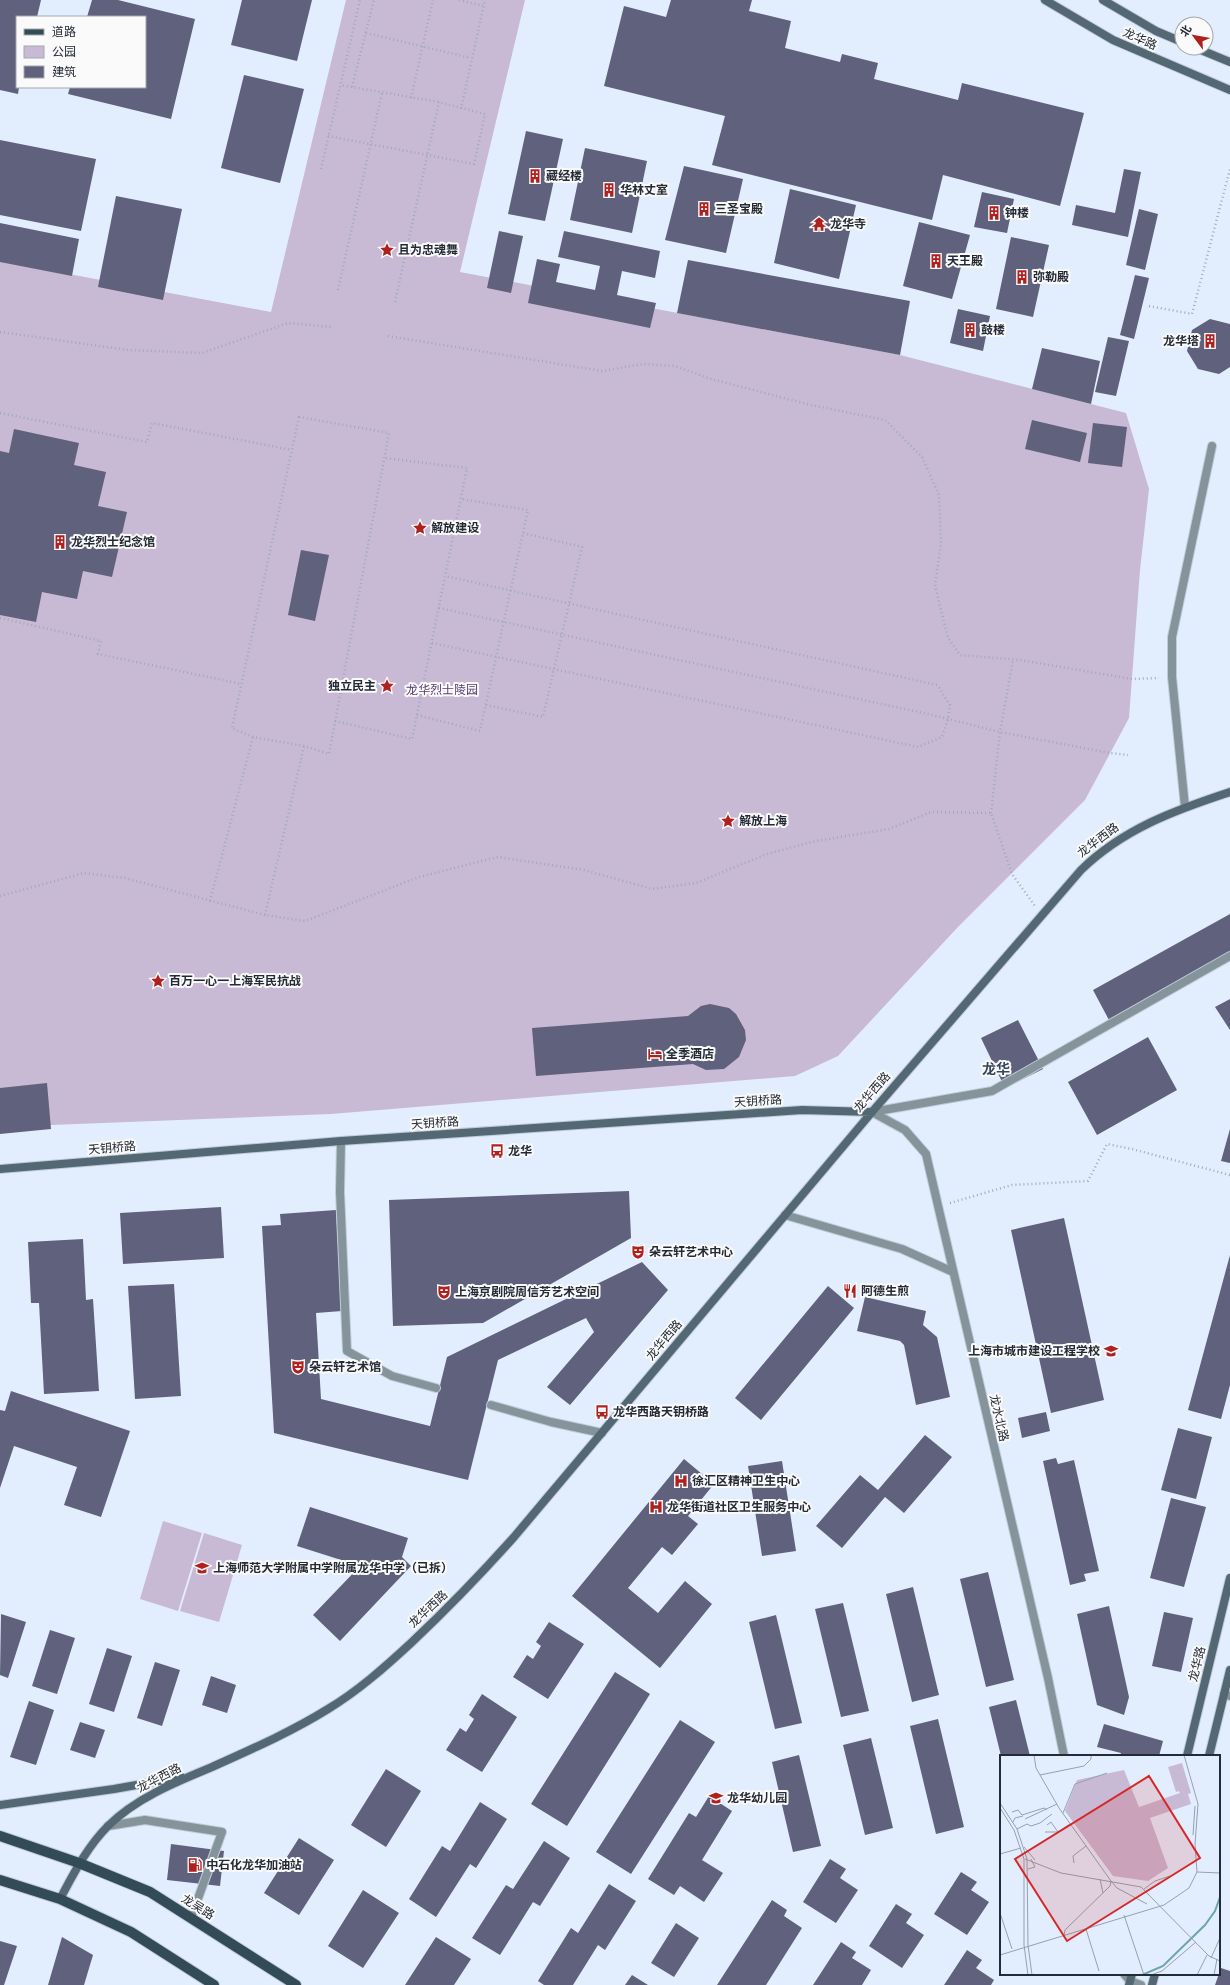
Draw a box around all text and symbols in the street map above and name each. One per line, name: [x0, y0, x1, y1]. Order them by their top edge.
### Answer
legend: [16, 16, 146, 88]
north arrow: [1174, 16, 1214, 56]
text: 北: [1178, 23, 1194, 39]
text: 道路: [52, 25, 76, 39]
street label: 龙华路: [1121, 25, 1159, 53]
text: 公园: [52, 45, 76, 59]
text: 建筑: [52, 65, 76, 79]
building icon: 藏经楼: [527, 168, 543, 184]
place label: 藏经楼: [546, 169, 582, 183]
building icon: 华林丈室: [601, 182, 617, 198]
place label: 华林丈室: [620, 183, 668, 197]
building icon: 三圣宝殿: [696, 201, 712, 217]
place label: 三圣宝殿: [715, 202, 763, 216]
building icon: 钟楼: [986, 205, 1002, 221]
place label: 钟楼: [1005, 206, 1029, 220]
temple icon: 龙华寺: [811, 216, 827, 232]
place label: 龙华寺: [830, 217, 866, 231]
place icon: 且为忠魂舞: [379, 242, 395, 258]
place label: 且为忠魂舞: [398, 243, 458, 257]
building icon: 天王殿: [928, 253, 944, 269]
place label: 天王殿: [947, 254, 983, 268]
building icon: 弥勒殿: [1014, 269, 1030, 285]
place label: 弥勒殿: [1033, 270, 1069, 284]
building icon: 鼓楼: [962, 322, 978, 338]
place label: 鼓楼: [981, 323, 1005, 337]
building icon: 龙华塔: [1202, 333, 1218, 349]
place label: 龙华塔: [1163, 334, 1199, 348]
place icon: 解放建设: [412, 520, 428, 536]
place label: 解放建设: [431, 521, 480, 535]
building icon: 龙华烈士纪念馆: [52, 534, 68, 550]
place label: 龙华烈士纪念馆: [71, 535, 155, 549]
place icon: 独立民主: [379, 678, 395, 694]
place label: 独立民主: [328, 679, 376, 693]
park label: 龙华烈士陵园: [406, 683, 478, 697]
place icon: 解放上海: [720, 813, 736, 829]
place label: 解放上海: [739, 814, 787, 828]
street label: 龙华西路: [1075, 820, 1121, 860]
place icon: 百万一心一上海军民抗战: [150, 973, 166, 989]
place label: 百万一心一上海军民抗战: [169, 974, 301, 988]
hotel icon: 全季酒店: [647, 1046, 663, 1062]
place label: 全季酒店: [666, 1047, 714, 1061]
district label: 龙华: [982, 1061, 1010, 1078]
street label: 龙华西路: [851, 1069, 893, 1115]
street label: 天钥桥路: [734, 1092, 782, 1110]
street label: 天钥桥路: [411, 1114, 459, 1132]
street label: 天钥桥路: [87, 1139, 137, 1157]
bus stop icon: 龙华: [489, 1143, 505, 1159]
place label: 龙华: [508, 1144, 532, 1158]
theatre icon: 朵云轩艺术中心: [630, 1244, 646, 1260]
place label: 朵云轩艺术中心: [649, 1245, 733, 1259]
restaurant icon: 阿德生煎: [842, 1283, 858, 1299]
theatre icon: 上海京剧院周信芳艺术空间: [436, 1284, 452, 1300]
place label: 阿德生煎: [861, 1284, 909, 1298]
place label: 上海京剧院周信芳艺术空间: [455, 1285, 599, 1299]
street label: 龙华西路: [643, 1317, 685, 1363]
school or university icon: 上海市城市建设工程学校: [1103, 1343, 1119, 1359]
place label: 上海市城市建设工程学校: [968, 1344, 1100, 1358]
theatre icon: 朵云轩艺术馆: [290, 1359, 306, 1375]
place label: 朵云轩艺术馆: [309, 1360, 381, 1374]
street label: 龙水北路: [987, 1393, 1011, 1443]
bus stop icon: 龙华西路天钥桥路: [594, 1404, 610, 1420]
place label: 龙华西路天钥桥路: [613, 1405, 709, 1419]
hospital icon: 徐汇区精神卫生中心: [673, 1473, 689, 1489]
place label: 徐汇区精神卫生中心: [692, 1474, 800, 1488]
hospital icon: 龙华街道社区卫生服务中心: [648, 1499, 664, 1515]
place label: 龙华街道社区卫生服务中心: [667, 1500, 811, 1514]
school or university icon: 上海师范大学附属中学附属龙华中学（已拆）: [194, 1560, 210, 1576]
place label: 上海师范大学附属中学附属龙华中学（已拆）: [213, 1561, 453, 1575]
street label: 龙华西路: [406, 1588, 450, 1630]
street label: 龙华路: [1186, 1645, 1208, 1683]
inset map: [1000, 1755, 1220, 1975]
street label: 龙华西路: [134, 1761, 184, 1795]
school or university icon: 龙华幼儿园: [708, 1790, 724, 1806]
place label: 龙华幼儿园: [727, 1791, 787, 1805]
fuel station icon: 中石化龙华加油站: [187, 1857, 203, 1873]
place label: 中石化龙华加油站: [206, 1858, 302, 1872]
street label: 龙吴路: [179, 1892, 217, 1922]

